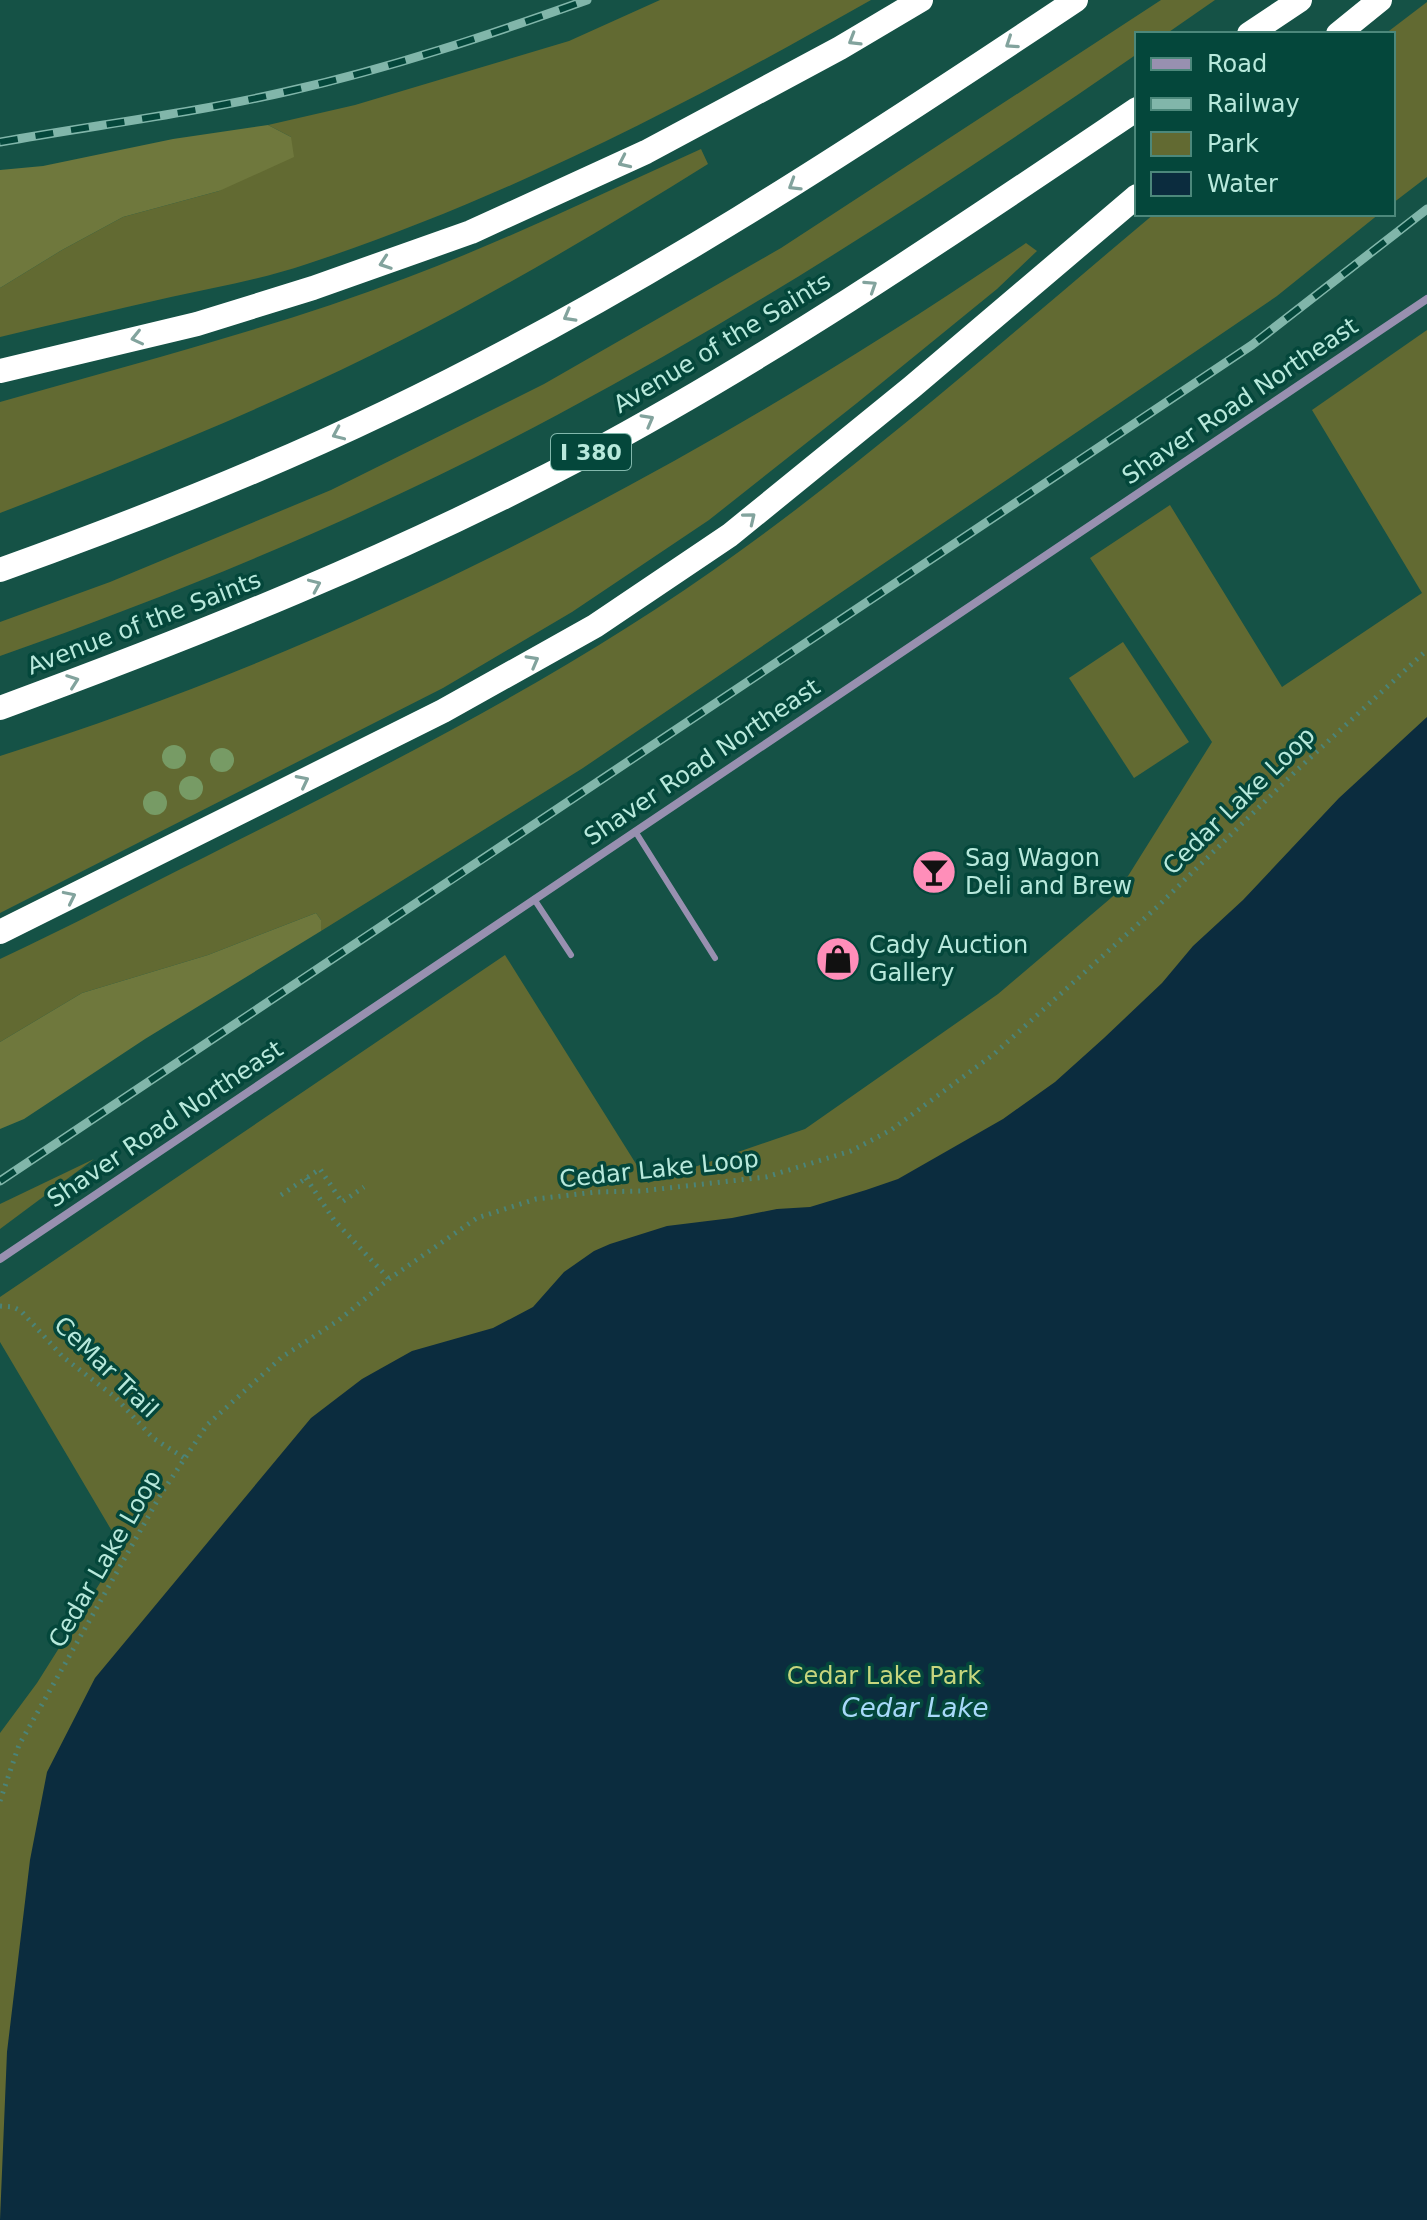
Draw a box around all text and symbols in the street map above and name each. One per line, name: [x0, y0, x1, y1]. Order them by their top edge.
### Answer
one-way arrow: [848, 30, 863, 46]
legend: [1135, 32, 1395, 216]
one-way arrow: [1006, 33, 1020, 48]
text: Road: [1207, 50, 1267, 78]
text: Railway: [1207, 90, 1300, 118]
text: Park: [1207, 130, 1259, 158]
one-way arrow: [618, 152, 633, 168]
text: Water: [1207, 170, 1278, 198]
one-way arrow: [788, 175, 802, 190]
one-way arrow: [379, 253, 393, 269]
street label: Avenue of the Saints: [608, 267, 836, 419]
one-way arrow: [862, 281, 877, 296]
one-way arrow: [563, 307, 578, 322]
street label: Shaver Road Northeast: [1117, 312, 1363, 490]
one-way arrow: [130, 329, 144, 346]
one-way arrow: [639, 414, 654, 430]
one-way arrow: [331, 424, 346, 440]
road number: I 380: [551, 434, 631, 470]
one-way arrow: [741, 513, 755, 528]
street label: Avenue of the Saints: [23, 565, 265, 681]
one-way arrow: [307, 579, 321, 595]
one-way arrow: [525, 655, 539, 670]
street label: Shaver Road Northeast: [579, 673, 825, 851]
one-way arrow: [65, 674, 79, 691]
street label: Cedar Lake Loop: [1157, 721, 1321, 881]
one-way arrow: [294, 775, 309, 791]
place label: Sag Wagon Deli and Brew: [965, 844, 1132, 900]
bar icon: Sag Wagon Deli and Brew: [910, 848, 958, 896]
one-way arrow: [61, 891, 76, 907]
place label: Cady Auction Gallery: [869, 931, 1028, 987]
shop icon: Cady Auction Gallery: [814, 935, 862, 983]
street label: Shaver Road Northeast: [42, 1035, 288, 1213]
street label: Cedar Lake Loop: [558, 1145, 760, 1193]
street label: CeMar Trail: [48, 1311, 164, 1423]
street label: Cedar Lake Loop: [43, 1465, 167, 1653]
park label: Cedar Lake Park: [787, 1662, 981, 1690]
water label: Cedar Lake: [841, 1693, 989, 1723]

